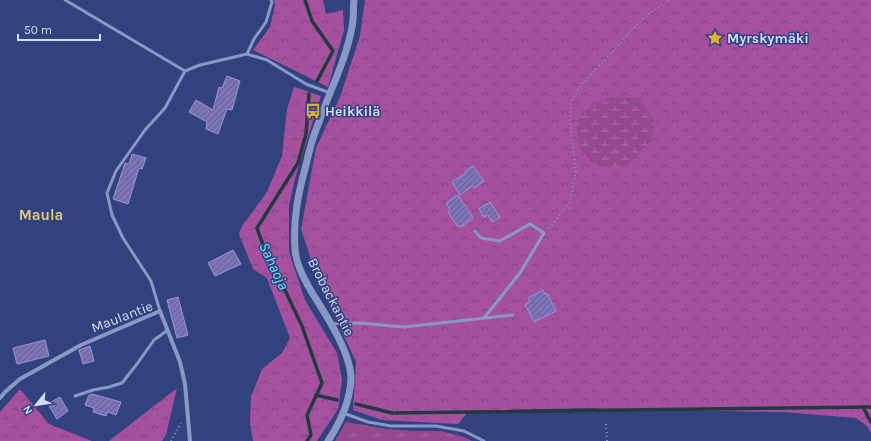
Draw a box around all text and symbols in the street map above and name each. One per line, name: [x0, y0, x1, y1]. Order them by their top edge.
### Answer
scale bar: [18, 16, 100, 42]
text: 50 m: [24, 23, 52, 37]
place icon: Myrskymäki: [706, 29, 724, 47]
place label: Myrskymäki: [727, 30, 809, 47]
bus stop icon: Heikkilä: [304, 102, 322, 120]
place label: Heikkilä: [325, 103, 381, 120]
district label: Maula: [19, 206, 63, 224]
water label: Sahaoja: [255, 239, 293, 293]
street label: Brobackantie: [304, 255, 358, 339]
street label: Maulantie: [89, 297, 155, 337]
north arrow: [16, 385, 56, 425]
text: N: [20, 403, 35, 416]

